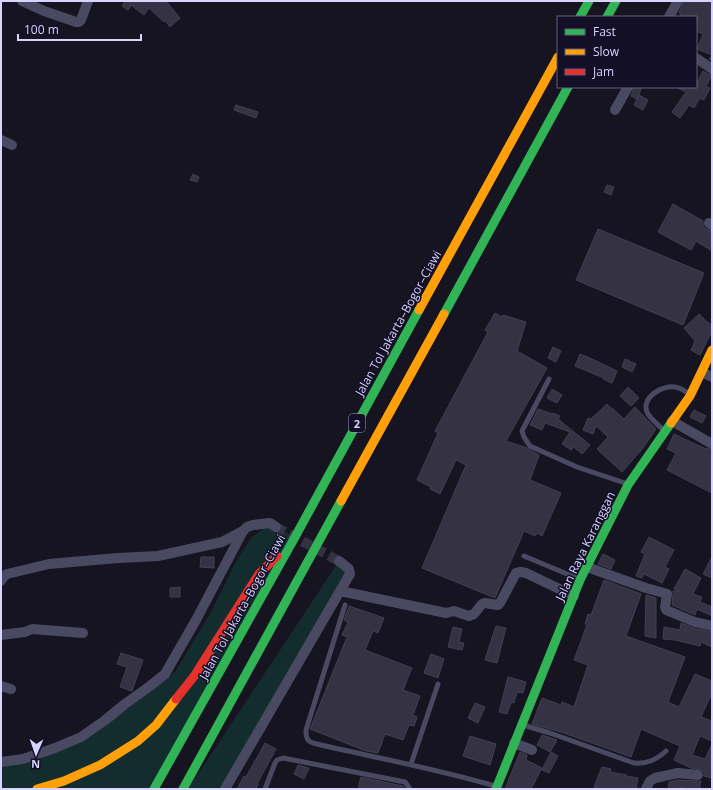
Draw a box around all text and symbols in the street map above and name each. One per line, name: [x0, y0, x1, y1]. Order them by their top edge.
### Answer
scale bar: [18, 16, 141, 42]
legend: [557, 16, 697, 88]
text: 100 m: [24, 21, 59, 38]
text: Fast: [593, 23, 616, 40]
text: Slow: [593, 43, 620, 60]
text: Jam: [592, 63, 614, 80]
street label: Jalan Tol Jakarta–Bogor–Ciawi: [350, 247, 445, 400]
road number: 2: [349, 414, 365, 432]
street label: Jalan Raya Karanggan: [551, 488, 619, 605]
street label: Jalan Tol Jakarta–Bogor–Ciawi: [194, 531, 289, 684]
north arrow: [16, 734, 56, 774]
text: N: [31, 757, 40, 772]

